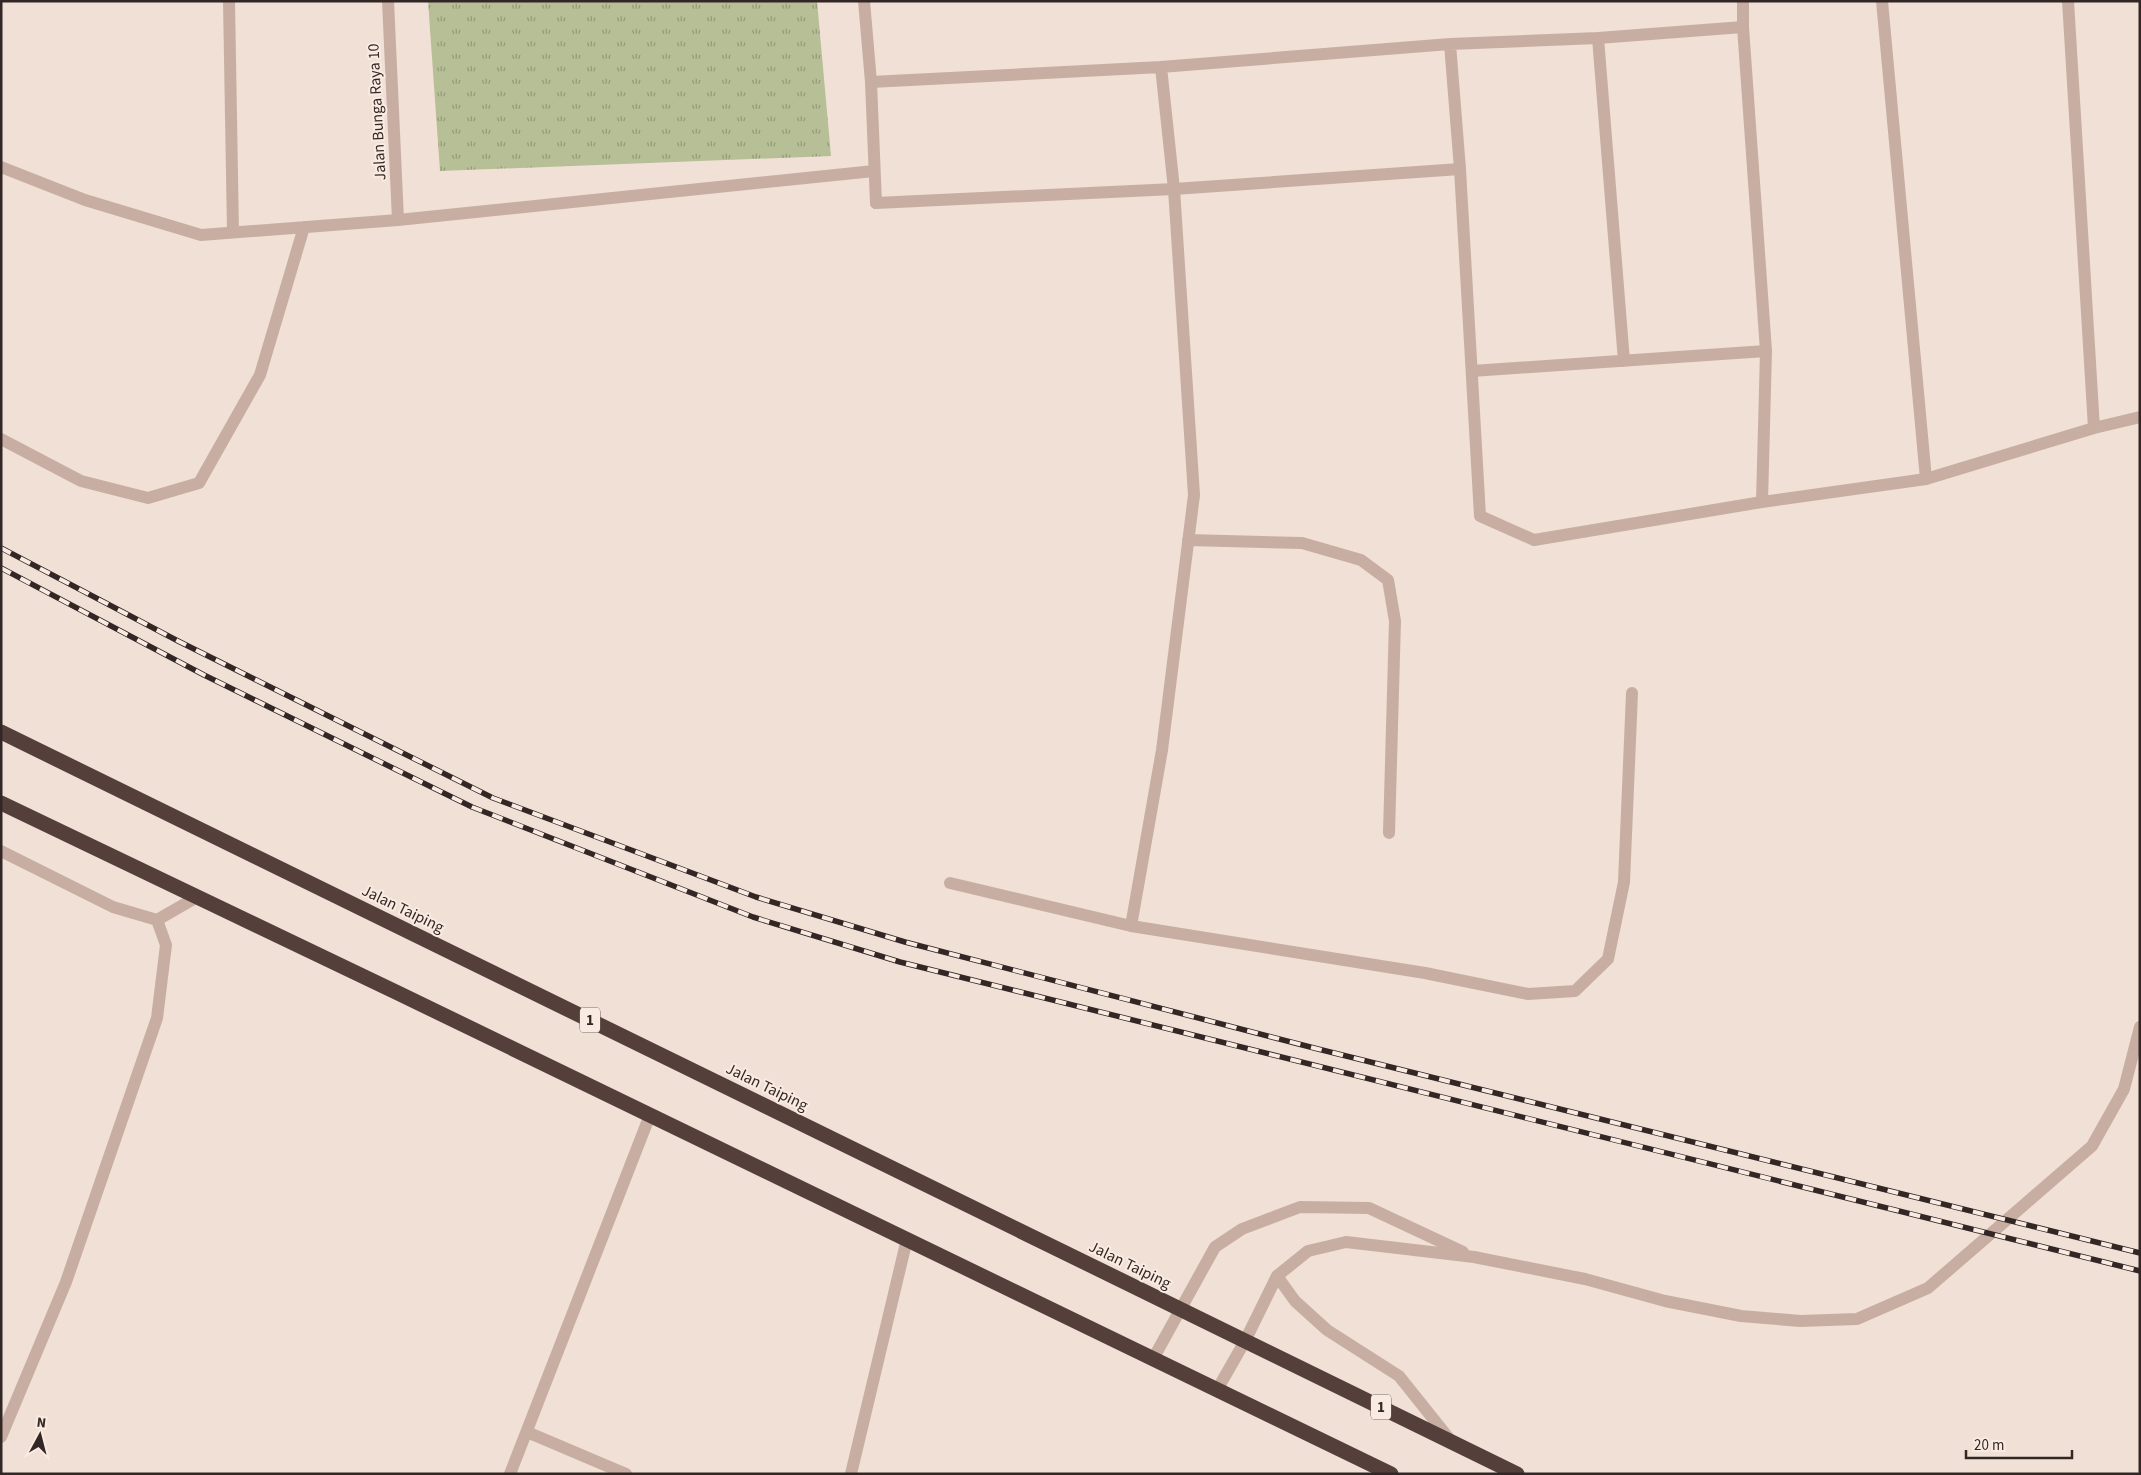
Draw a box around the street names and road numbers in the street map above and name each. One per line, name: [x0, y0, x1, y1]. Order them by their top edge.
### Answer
street label: Jalan Bunga Raya 10: [362, 43, 392, 181]
street label: Jalan Taiping: [358, 880, 448, 938]
road number: 1: [580, 1008, 600, 1032]
street label: Jalan Taiping: [722, 1058, 812, 1116]
street label: Jalan Taiping: [1085, 1236, 1175, 1294]
road number: 1: [1371, 1394, 1391, 1420]

